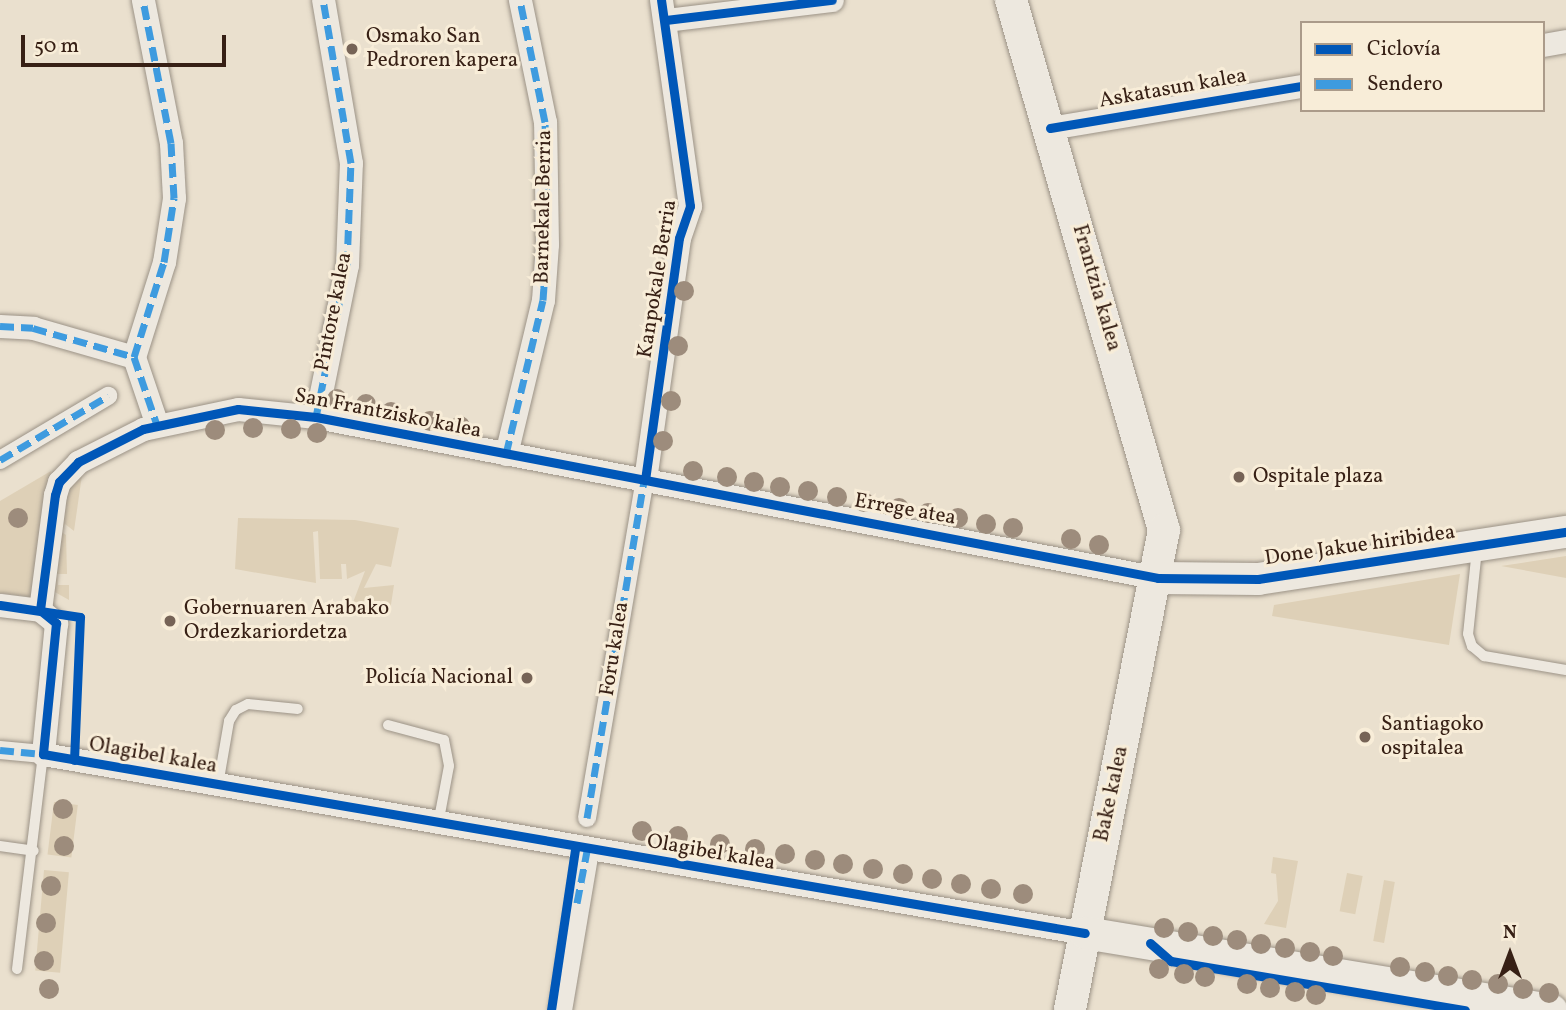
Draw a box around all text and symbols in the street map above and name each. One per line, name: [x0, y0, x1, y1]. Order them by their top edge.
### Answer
scale bar: [24, 21, 229, 65]
legend: [1300, 21, 1545, 112]
place label: Osmako San Pedroren kapera: [366, 24, 518, 74]
text: 50 m: [34, 32, 79, 61]
text: Ciclovía: [1367, 35, 1441, 64]
marker: Osmako San Pedroren kapera: [344, 41, 360, 57]
street label: Askatasun kalea: [1097, 64, 1249, 114]
text: Sendero: [1367, 70, 1443, 99]
street label: Barnekale Berria: [530, 130, 558, 284]
street label: Kanpokale Berria: [633, 198, 683, 360]
street label: Frantzia kalea: [1066, 222, 1126, 354]
street label: Pintore kalea: [310, 250, 358, 374]
street label: San Frantzisko kalea: [292, 384, 484, 444]
place label: Ospitale plaza: [1253, 464, 1383, 490]
marker: Ospitale plaza: [1231, 469, 1247, 485]
street label: Errege atea: [852, 489, 958, 531]
street label: Done Jakue hiribidea: [1263, 520, 1457, 572]
place label: Gobernuaren Arabako Ordezkariordetza: [184, 596, 389, 646]
street label: Foru kalea: [595, 600, 635, 698]
marker: Gobernuaren Arabako Ordezkariordetza: [162, 613, 178, 629]
place label: Policía Nacional: [365, 665, 513, 691]
marker: Policía Nacional: [519, 670, 535, 686]
place label: Santiagoko ospitalea: [1381, 712, 1484, 762]
marker: Santiagoko ospitalea: [1355, 727, 1375, 747]
street label: Olagibel kalea: [87, 732, 219, 780]
street label: Bake kalea: [1090, 744, 1134, 844]
street label: Olagibel kalea: [645, 829, 777, 877]
north arrow: [1475, 919, 1545, 989]
text: N: [1503, 920, 1517, 946]

